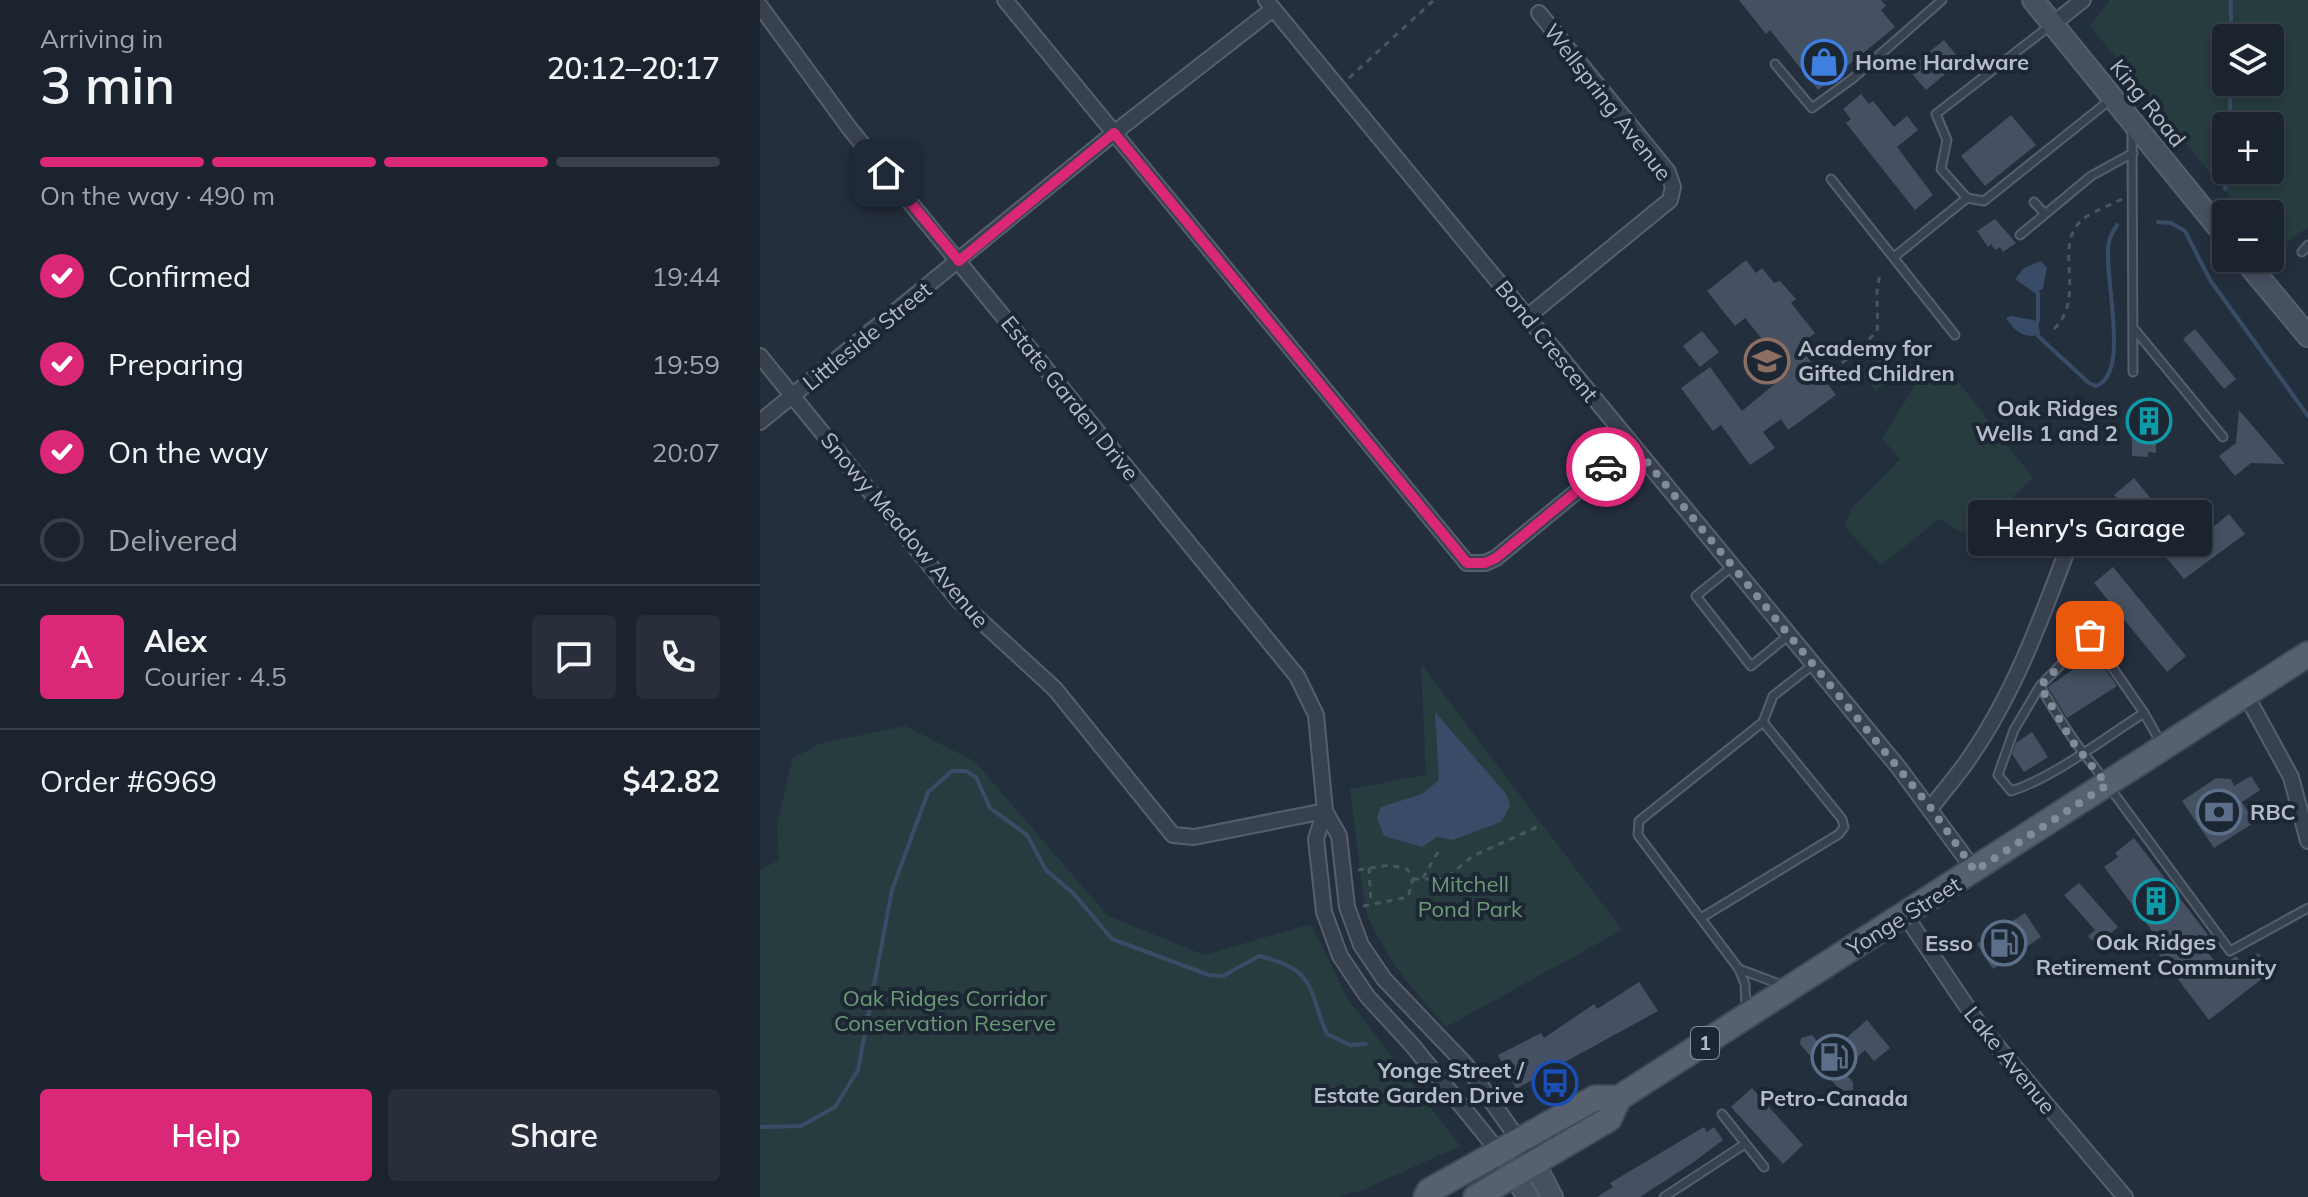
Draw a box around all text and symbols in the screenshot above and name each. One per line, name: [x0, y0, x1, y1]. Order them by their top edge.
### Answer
street label: Wellspring Avenue: [1538, 18, 1678, 186]
text: Arriving in: [40, 22, 163, 55]
map controls: [2212, 24, 2284, 272]
button: layers: [2212, 24, 2284, 96]
shop icon: Home Hardware: [1800, 38, 1848, 86]
place label: Home Hardware: [1855, 48, 2029, 76]
text: 20:12–20:17: [547, 49, 720, 87]
text: 3 min: [40, 52, 175, 117]
street label: King Road: [2104, 53, 2192, 153]
button: +: [2212, 112, 2284, 184]
pin: [852, 139, 920, 207]
icon: home: [864, 151, 908, 195]
text: On the way · 490 m: [40, 179, 275, 212]
button: −: [2212, 200, 2284, 272]
icon: check: [40, 254, 84, 298]
text: Confirmed: [108, 257, 251, 295]
text: 19:44: [652, 260, 720, 293]
street label: Littleside Street: [797, 275, 937, 396]
street label: Bond Crescent: [1489, 275, 1605, 408]
street label: Estate Garden Drive: [995, 310, 1145, 486]
place label: Academy for Gifted Children: [1798, 334, 1955, 387]
school or university icon: Academy for Gifted Children: [1743, 337, 1791, 385]
icon: check: [40, 342, 84, 386]
text: Preparing: [108, 345, 244, 383]
text: 19:59: [652, 348, 720, 381]
place label: Oak Ridges Wells 1 and 2: [1975, 394, 2118, 447]
building icon: Oak Ridges Wells 1 and 2: [2125, 397, 2173, 445]
street label: Snowy Meadow Avenue: [815, 426, 995, 634]
courier: [1566, 427, 1646, 507]
icon: check: [40, 430, 84, 474]
text: On the way: [108, 433, 268, 471]
text: 20:07: [652, 436, 720, 469]
icon: car: [1584, 445, 1628, 489]
callout: Henry's Garage: [1968, 499, 2212, 555]
text: Henry's Garage: [1995, 511, 2185, 544]
text: Delivered: [108, 521, 238, 559]
pin: [2056, 601, 2124, 669]
icon: bag: [2068, 613, 2112, 657]
button: chat: [532, 615, 616, 699]
button: phone: [636, 615, 720, 699]
text: Alex: [144, 622, 207, 660]
text: A: [71, 638, 93, 676]
text: Courier · 4.5: [144, 660, 287, 693]
text: Order #6969: [40, 762, 217, 800]
text: $42.82: [623, 762, 720, 800]
bank icon: RBC: [2195, 788, 2243, 836]
place label: RBC: [2250, 798, 2296, 826]
park label: Mitchell Pond Park: [1418, 870, 1523, 923]
street label: Yonge Street: [1841, 870, 1966, 963]
building icon: Oak Ridges Retirement Community: [2132, 877, 2180, 925]
fuel station icon: Esso: [1980, 919, 2028, 967]
place label: Oak Ridges Retirement Community: [2036, 928, 2276, 981]
place label: Esso: [1925, 929, 1973, 957]
park label: Oak Ridges Corridor Conservation Reserve: [834, 984, 1056, 1037]
street label: Lake Avenue: [1958, 1000, 2062, 1120]
road number: 1: [1691, 1027, 1719, 1059]
fuel station icon: Petro-Canada: [1810, 1033, 1858, 1081]
place label: Yonge Street / Estate Garden Drive: [1313, 1056, 1525, 1109]
bus stop icon: Yonge Street / Estate Garden Drive: [1531, 1059, 1579, 1107]
place label: Petro-Canada: [1760, 1084, 1908, 1112]
button: Help: [40, 1089, 372, 1181]
button: Share: [388, 1089, 720, 1181]

